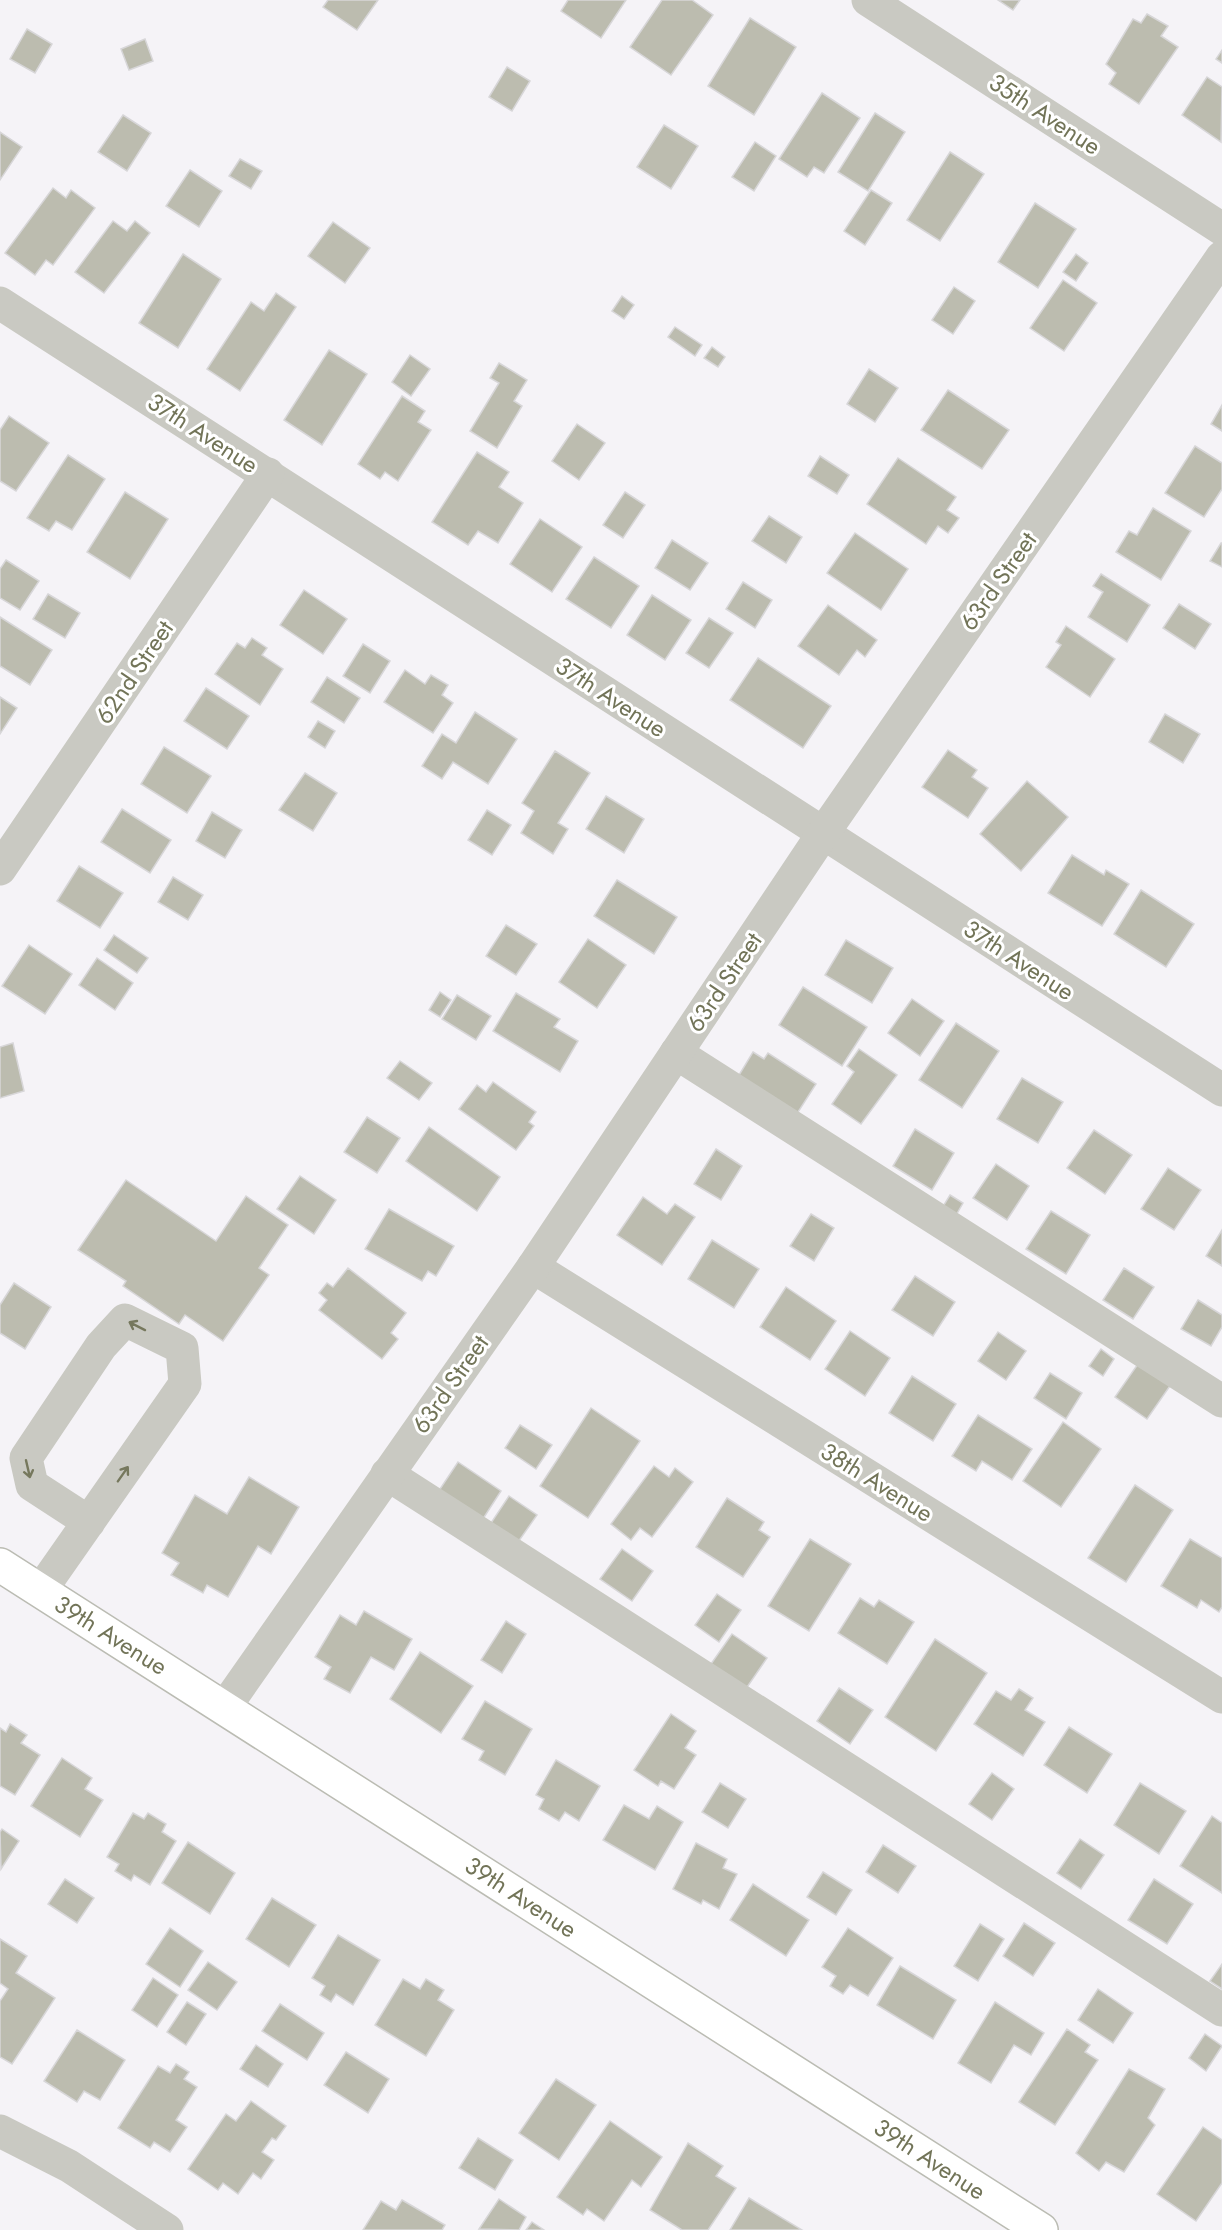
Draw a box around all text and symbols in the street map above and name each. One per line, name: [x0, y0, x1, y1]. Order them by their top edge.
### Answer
street label: 35th Avenue: [982, 65, 1108, 163]
street label: 37th Avenue: [141, 384, 265, 482]
street label: 63rd Street: [951, 524, 1045, 637]
street label: 62nd Street: [86, 613, 182, 731]
street label: 37th Avenue: [549, 648, 673, 746]
street label: 37th Avenue: [957, 911, 1081, 1009]
street label: 63rd Street: [678, 925, 770, 1039]
one-way arrow: [129, 1320, 147, 1331]
street label: 63rd Street: [403, 1327, 497, 1440]
street label: 38th Avenue: [814, 1434, 940, 1530]
one-way arrow: [23, 1459, 35, 1478]
one-way arrow: [117, 1467, 129, 1483]
street label: 39th Avenue: [48, 1586, 174, 1684]
street label: 39th Avenue: [458, 1848, 584, 1946]
street label: 39th Avenue: [867, 2110, 993, 2208]

